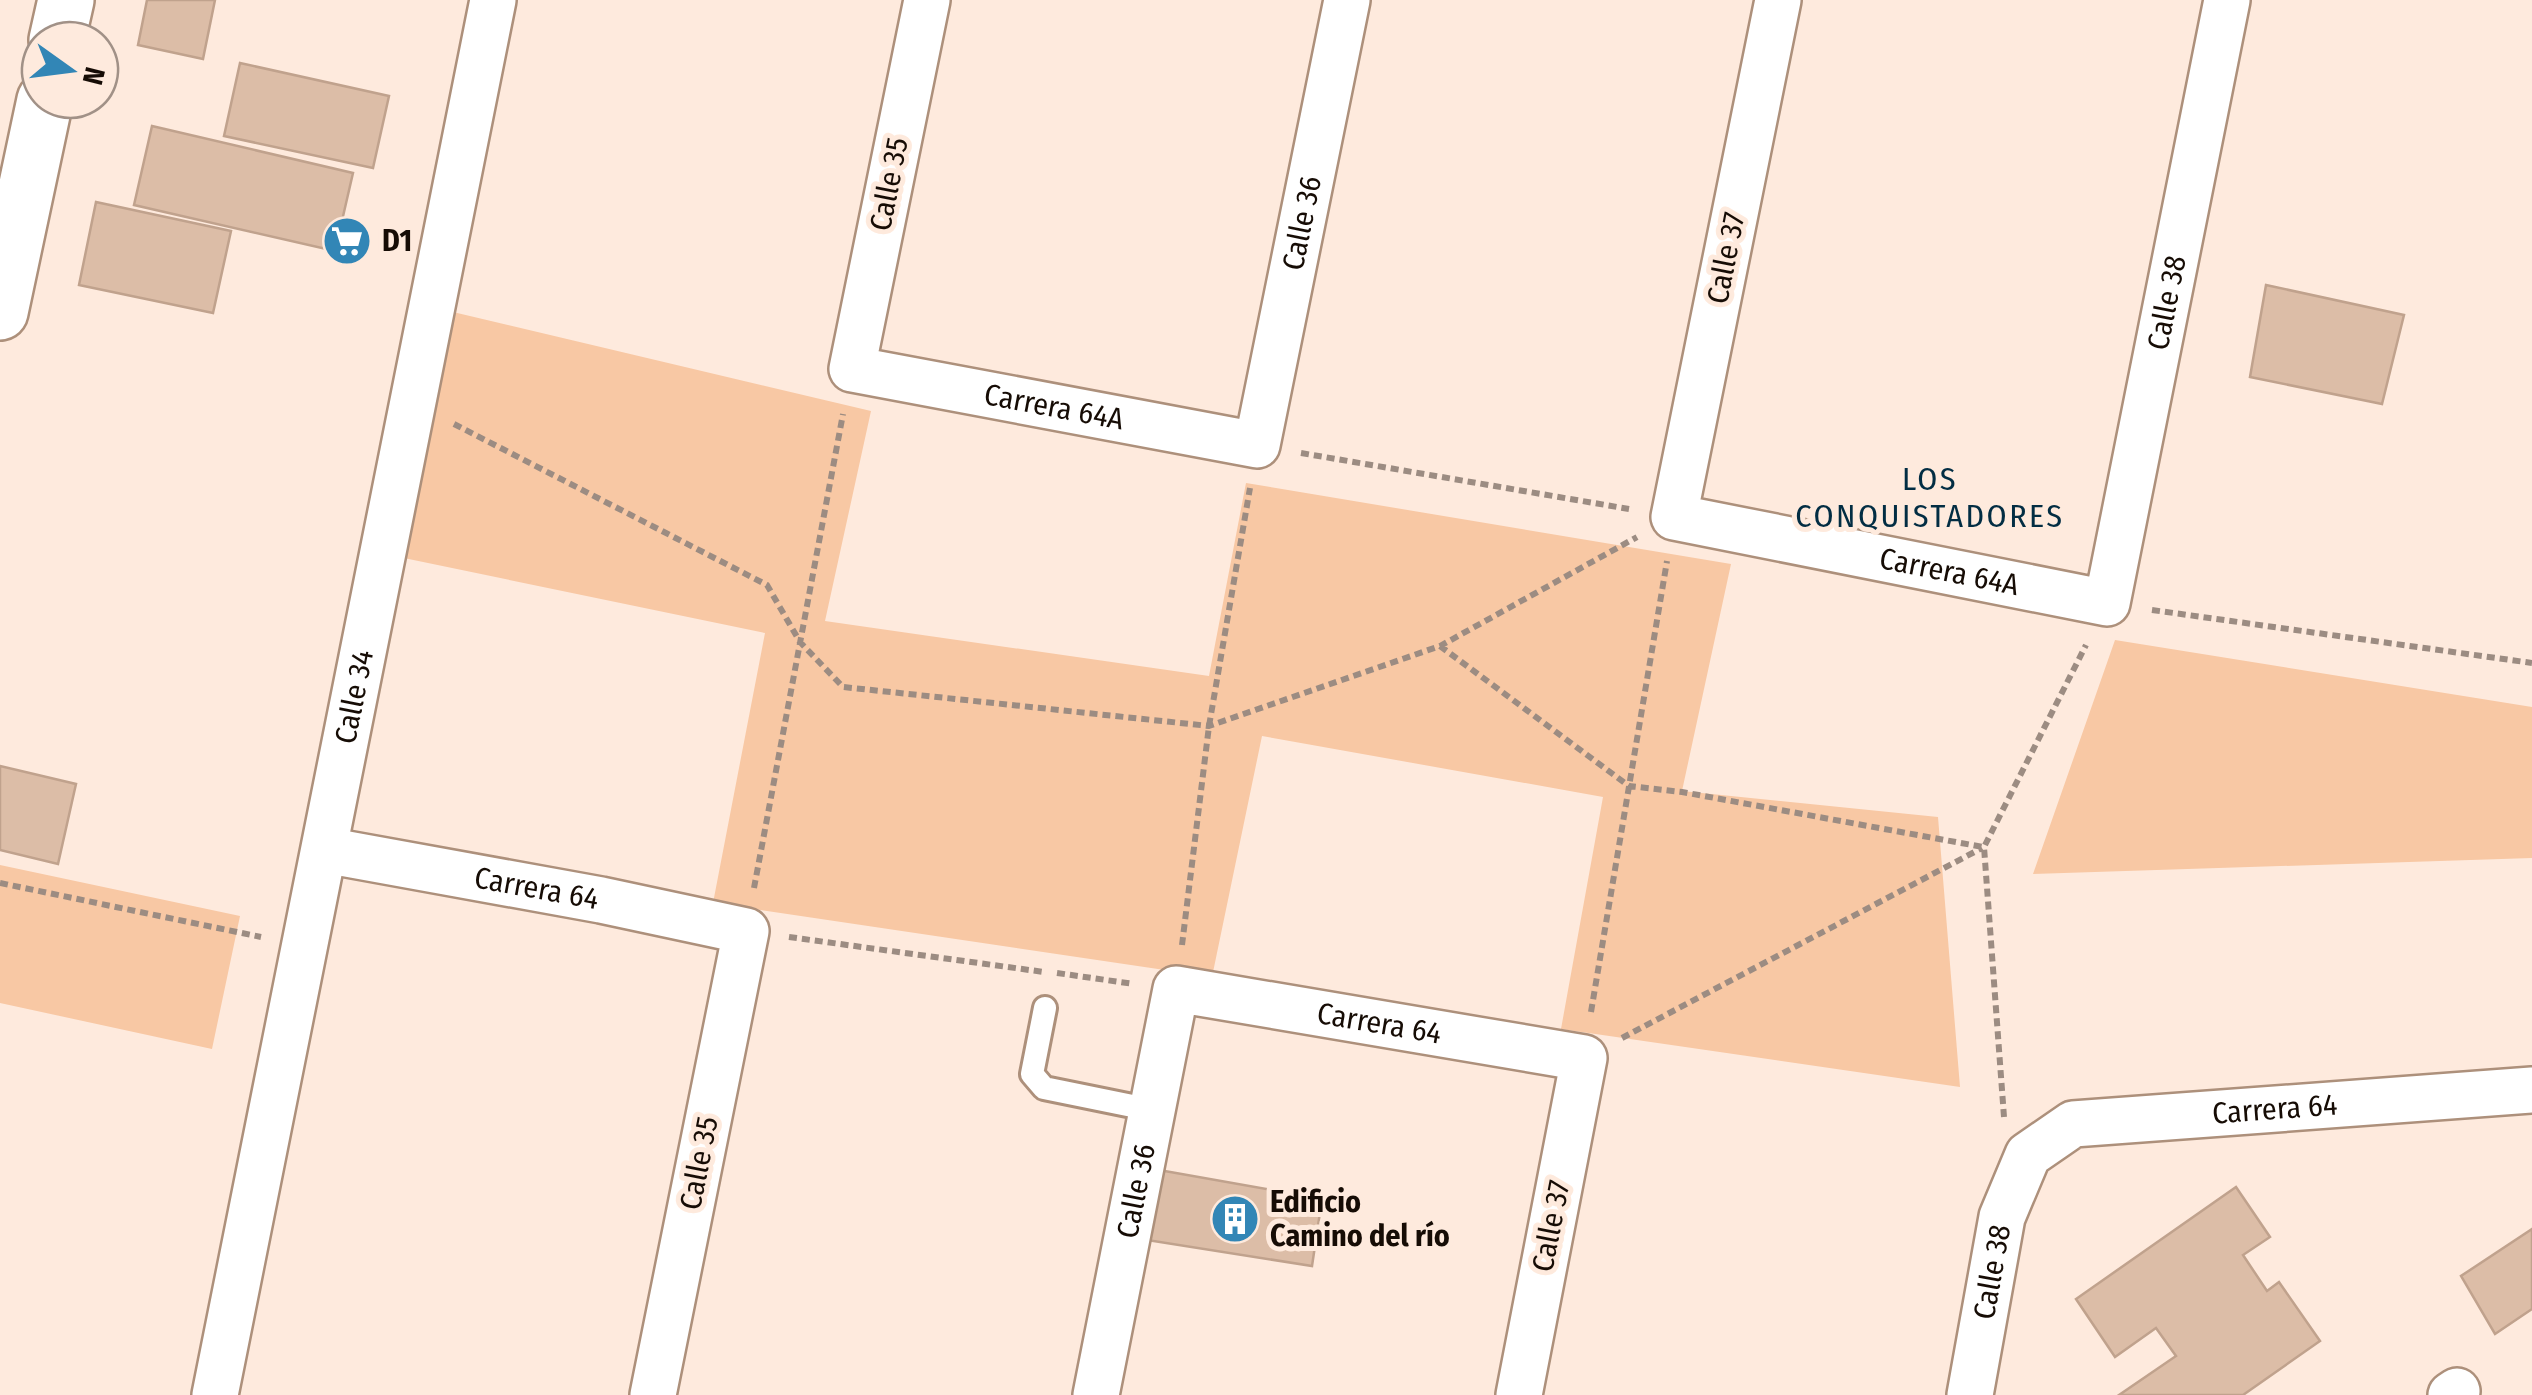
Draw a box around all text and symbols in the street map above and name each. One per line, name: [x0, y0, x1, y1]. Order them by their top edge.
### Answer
north arrow: [20, 20, 120, 120]
text: N: [76, 64, 112, 88]
street label: Calle 35: [862, 134, 916, 234]
street label: Calle 36: [1275, 173, 1329, 273]
street label: Calle 37: [1700, 209, 1752, 307]
supermarket icon: D1: [321, 215, 373, 267]
place label: D1: [382, 223, 412, 259]
street label: Calle 38: [2140, 252, 2194, 353]
street label: Carrera 64A: [981, 376, 1127, 438]
district label: LOS CONQUISTADORES: [1795, 460, 2065, 535]
street label: Carrera 64A: [1877, 540, 2022, 603]
street label: Calle 34: [327, 647, 381, 747]
street label: Carrera 64: [472, 859, 601, 917]
street label: Carrera 64: [1315, 995, 1444, 1052]
street label: Carrera 64: [2211, 1086, 2339, 1132]
street label: Calle 35: [672, 1113, 726, 1213]
street label: Calle 36: [1109, 1141, 1163, 1241]
street label: Calle 37: [1525, 1177, 1577, 1275]
place label: Edificio Camino del río: [1270, 1184, 1450, 1254]
building icon: Edificio Camino del río: [1209, 1193, 1261, 1245]
street label: Calle 38: [1966, 1222, 2018, 1322]

